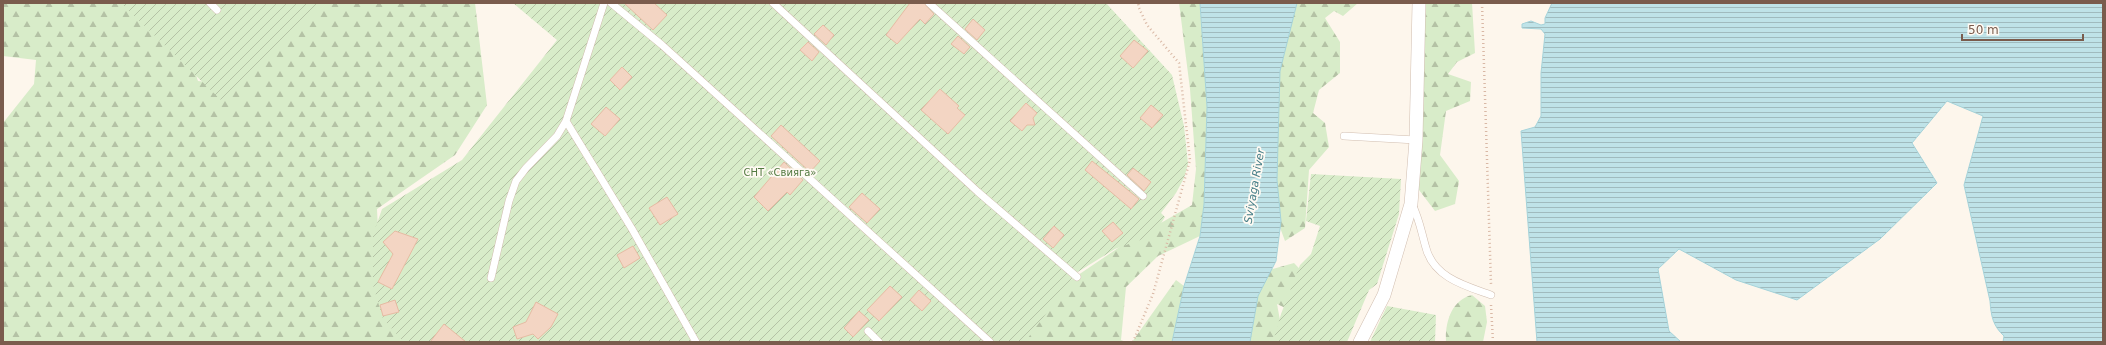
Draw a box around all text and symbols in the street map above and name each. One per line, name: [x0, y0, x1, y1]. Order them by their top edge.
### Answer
scale bar: [1962, 16, 2083, 42]
text: 50 m: [1968, 23, 1999, 37]
water label: Sviyaga River: [1242, 146, 1268, 224]
park label: СНТ «Свияга»: [744, 167, 816, 178]

